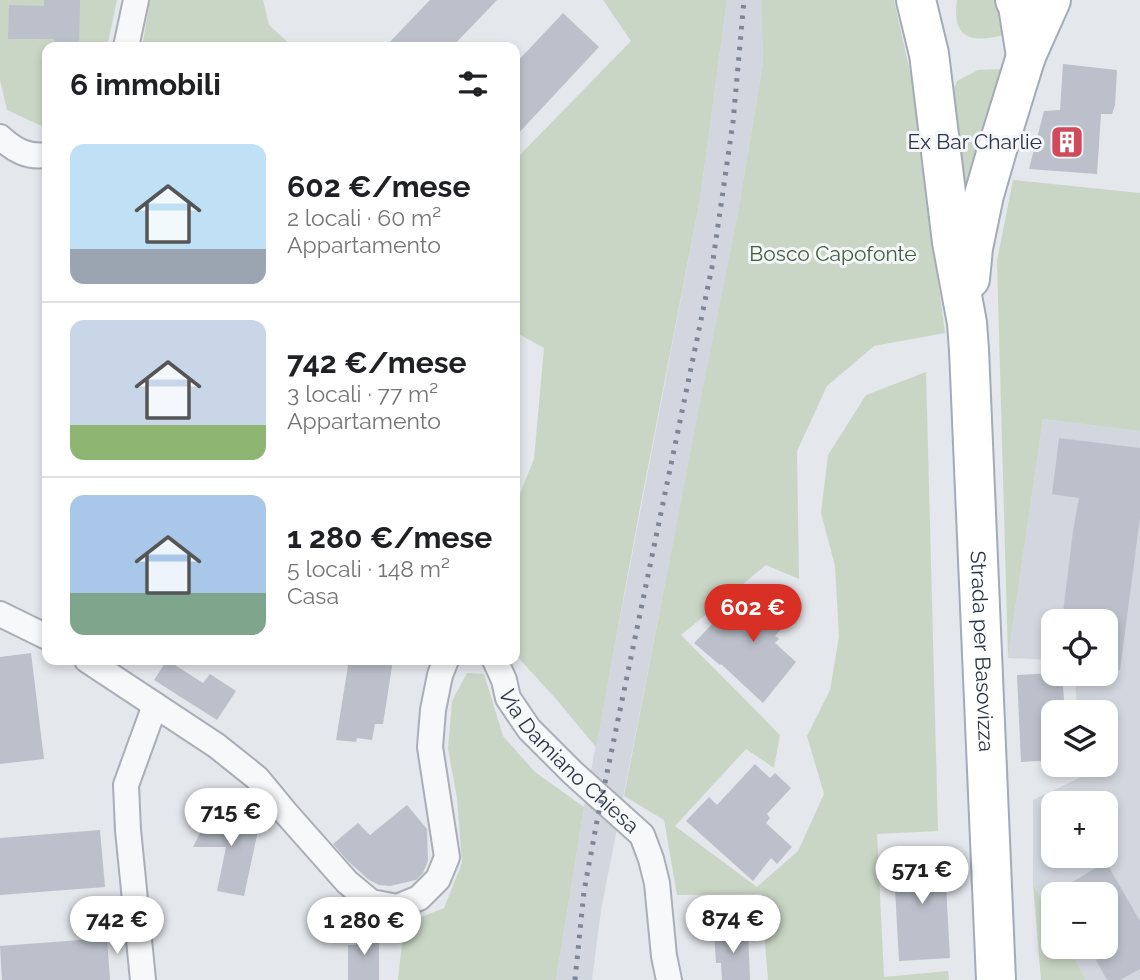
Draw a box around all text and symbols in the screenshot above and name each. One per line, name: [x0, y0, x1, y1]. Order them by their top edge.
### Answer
icon: filters: [454, 65, 492, 103]
text: 6 immobili: [70, 67, 221, 102]
building icon: Ex Bar Charlie: [1048, 123, 1086, 161]
place label: Ex Bar Charlie: [908, 129, 1042, 154]
text: 602 €/mese: [287, 169, 470, 204]
icon: home: [126, 172, 210, 256]
text: 2 locali · 60 m²: [287, 204, 441, 231]
text: Appartamento: [287, 231, 441, 258]
park label: Bosco Capofonte: [749, 241, 917, 266]
text: 742 €/mese: [287, 345, 467, 380]
icon: home: [126, 348, 210, 432]
text: 3 locali · 77 m²: [287, 380, 438, 407]
text: Appartamento: [287, 407, 441, 434]
text: 1 280 €/mese: [287, 520, 492, 555]
icon: home: [126, 523, 210, 607]
street label: Strada per Basovizza: [966, 550, 999, 752]
text: 5 locali · 148 m²: [287, 555, 450, 582]
text: Casa: [287, 582, 339, 609]
pin: 602 €: [704, 584, 802, 644]
text: 602 €: [721, 593, 785, 620]
map controls: [1041, 609, 1118, 959]
button: locate: [1041, 609, 1118, 686]
street label: Via Damiano Chiesa: [494, 687, 644, 838]
button: layers: [1041, 700, 1118, 777]
pin: 715 €: [182, 788, 280, 848]
button: +: [1041, 791, 1118, 868]
text: 715 €: [201, 797, 261, 824]
pin: 571 €: [873, 846, 971, 906]
text: 571 €: [892, 855, 952, 882]
button: −: [1041, 882, 1118, 959]
pin: 874 €: [684, 895, 782, 955]
pin: 742 €: [68, 897, 166, 956]
pin: 1 280 €: [299, 898, 429, 957]
text: 874 €: [702, 904, 764, 931]
text: 742 €: [86, 905, 148, 932]
text: 1 280 €: [323, 906, 405, 933]

